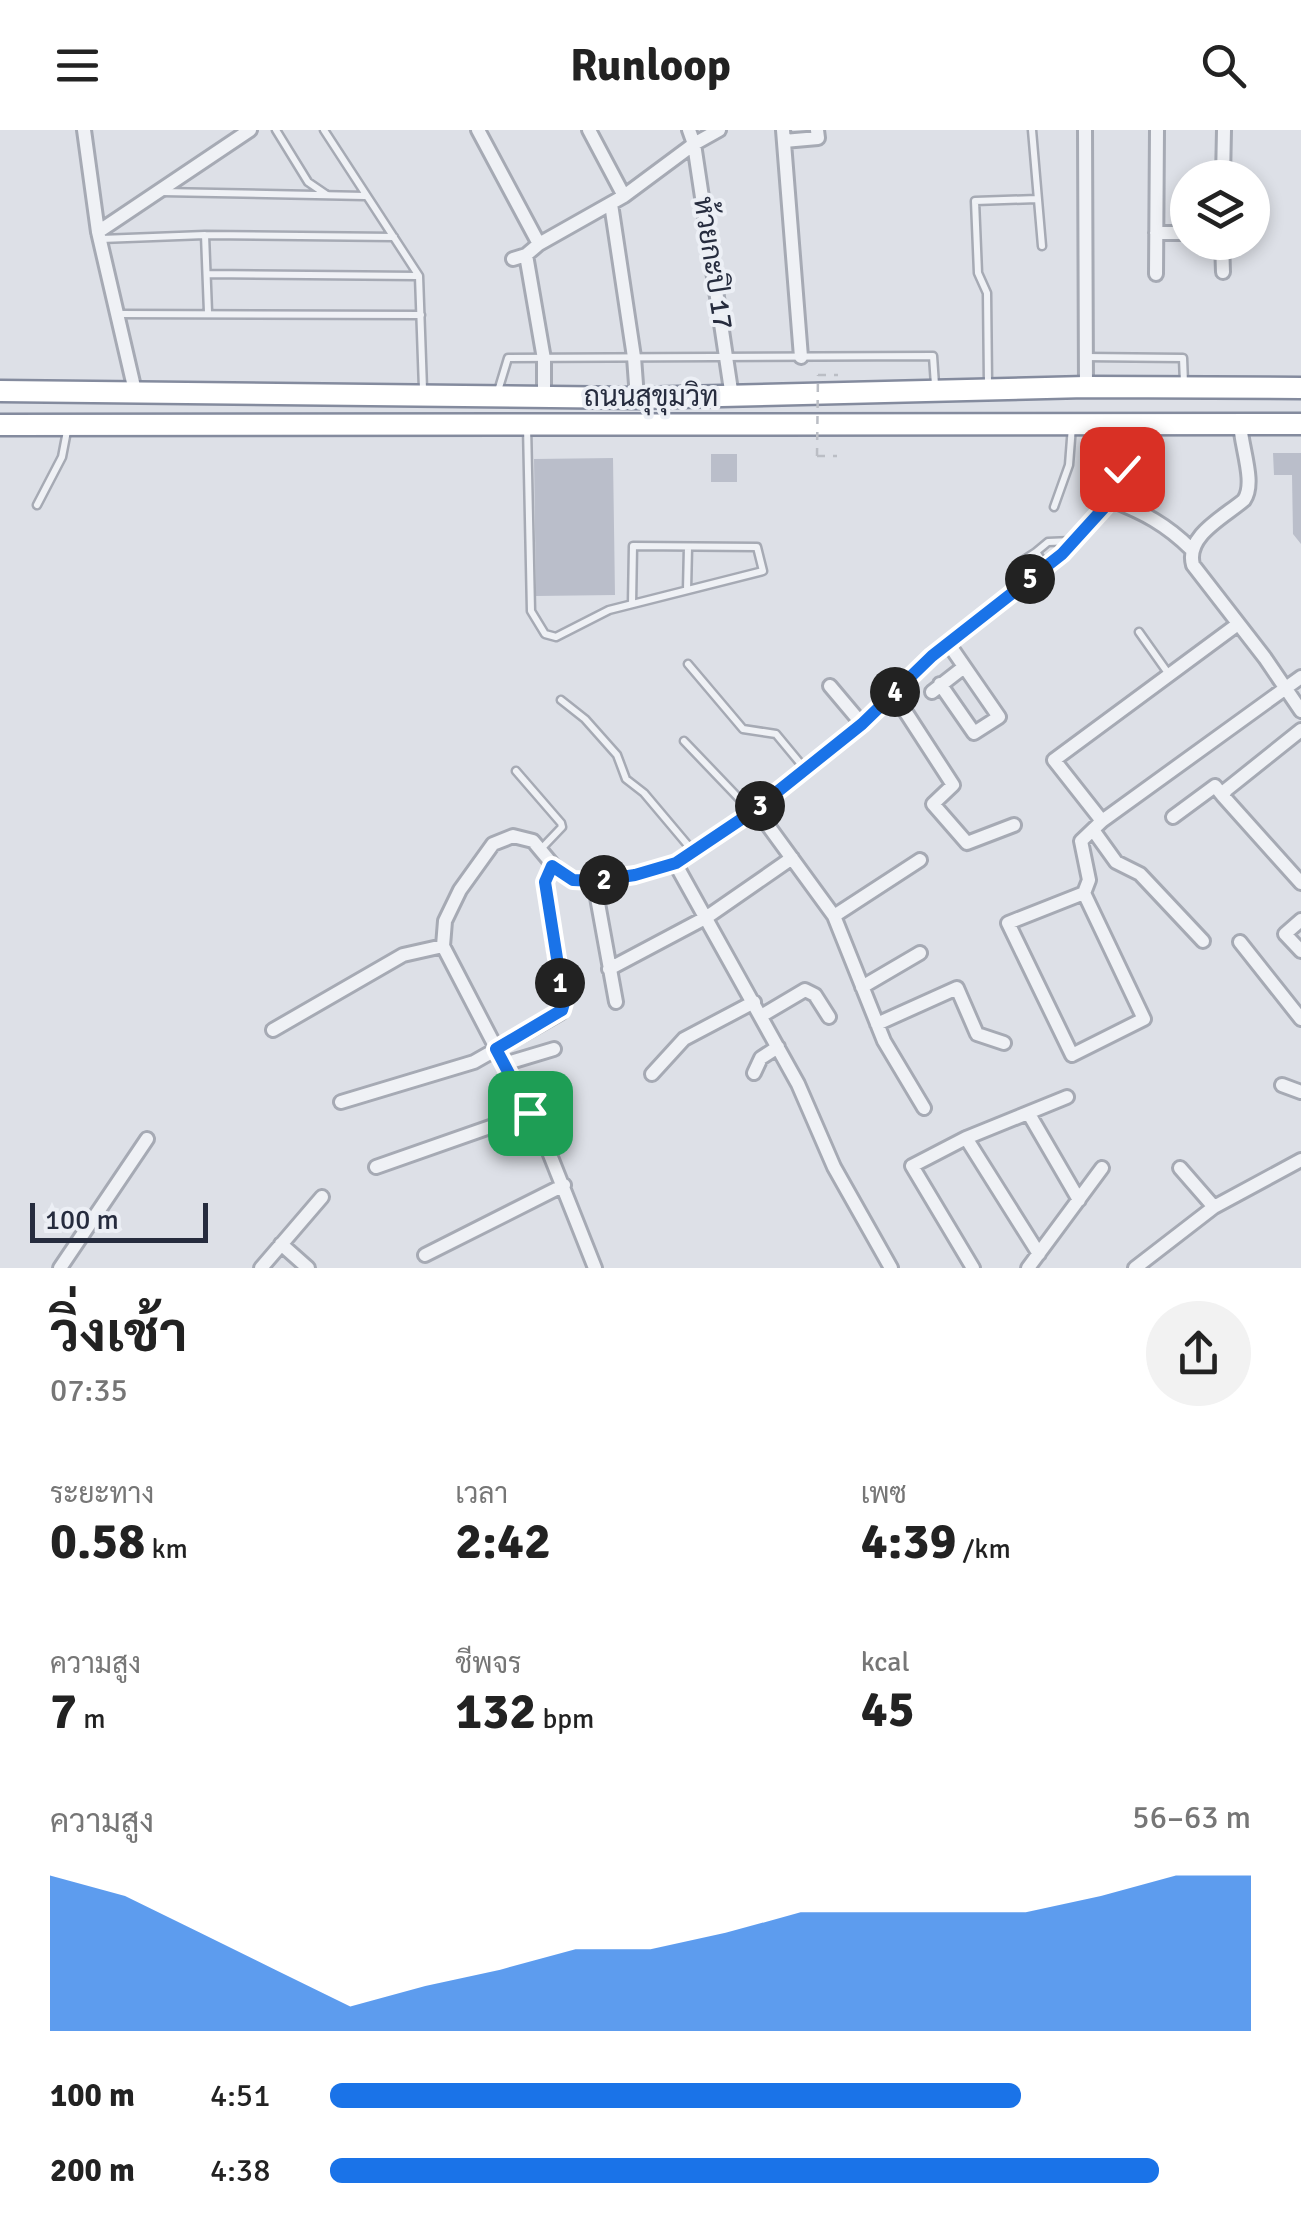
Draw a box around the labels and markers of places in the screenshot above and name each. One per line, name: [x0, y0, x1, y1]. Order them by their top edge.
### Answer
pin: [1080, 427, 1165, 512]
pin: 5: [1005, 554, 1055, 604]
pin: 4: [870, 667, 920, 717]
pin: 3: [735, 781, 785, 831]
pin: 2: [579, 855, 629, 905]
pin: 1: [535, 958, 585, 1008]
pin: [488, 1071, 573, 1156]

